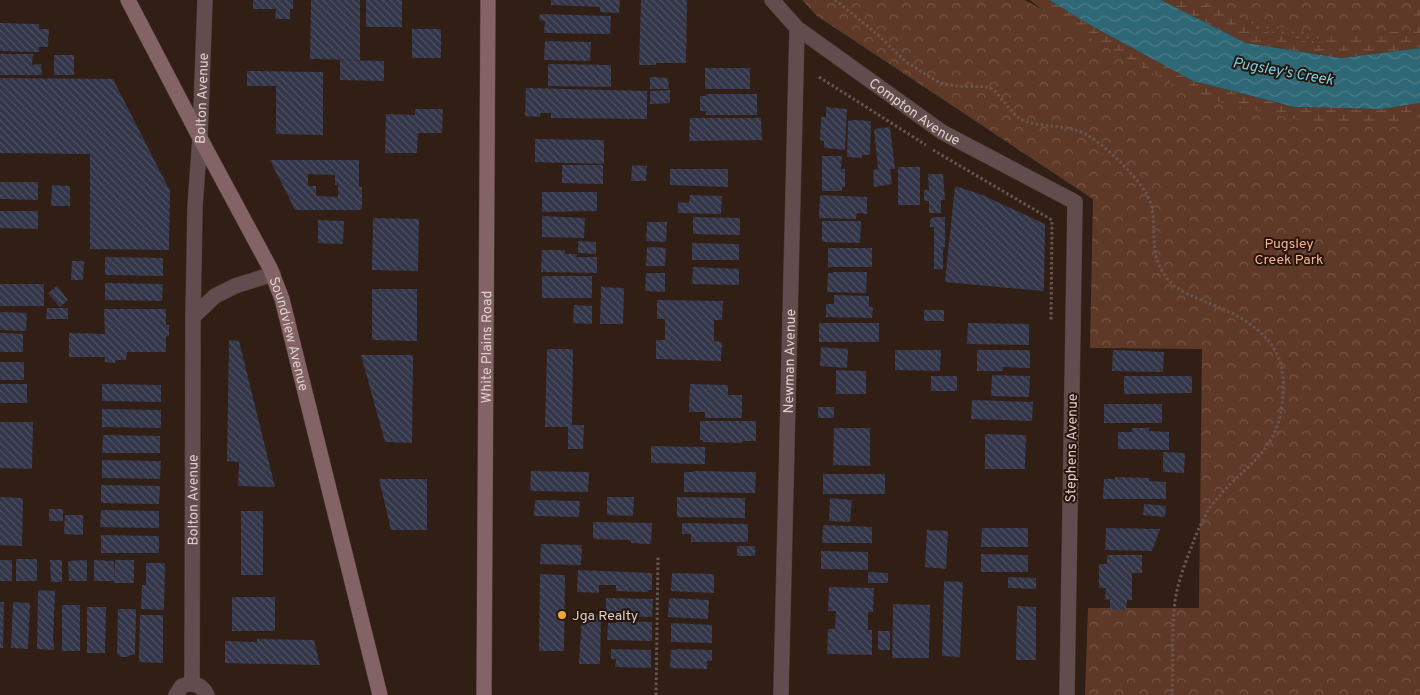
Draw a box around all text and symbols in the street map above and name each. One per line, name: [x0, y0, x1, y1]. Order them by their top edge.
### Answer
street label: Bolton Avenue: [193, 52, 213, 145]
water label: Pugsley's Creek: [1231, 54, 1335, 91]
street label: Compton Avenue: [865, 75, 963, 150]
park label: Pugsley Creek Park: [1254, 236, 1324, 269]
street label: Soundview Avenue: [264, 275, 311, 393]
street label: White Plains Road: [479, 291, 496, 403]
street label: Newman Avenue: [781, 309, 800, 413]
street label: Stephens Avenue: [1063, 394, 1082, 503]
street label: Bolton Avenue: [185, 454, 203, 546]
place label: Jga Realty: [572, 608, 638, 625]
marker: Jga Realty: [556, 609, 568, 621]

